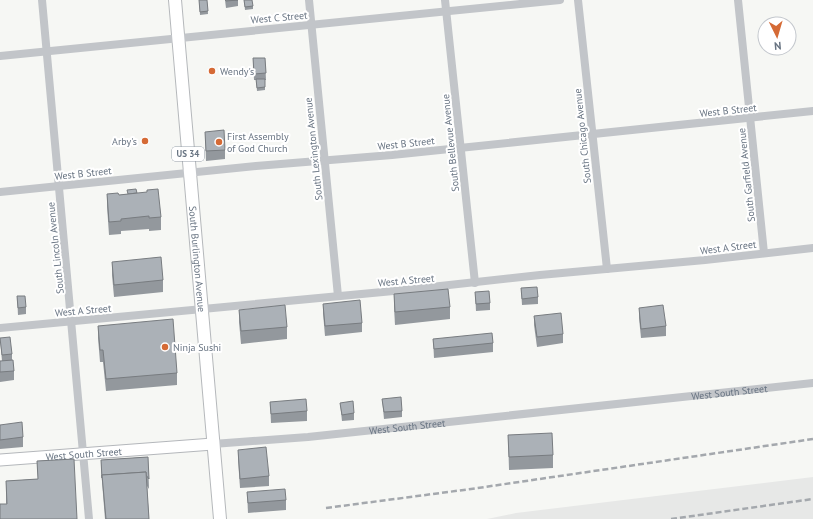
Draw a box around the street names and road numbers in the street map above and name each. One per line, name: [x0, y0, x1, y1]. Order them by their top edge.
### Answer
street label: West C Street: [250, 8, 308, 26]
street label: South Chicago Avenue: [571, 88, 594, 184]
street label: South Bellevue Avenue: [439, 93, 462, 192]
street label: South Lexington Avenue: [302, 97, 325, 201]
street label: West B Street: [699, 101, 758, 120]
street label: South Garfield Avenue: [735, 127, 758, 223]
street label: West B Street: [377, 134, 436, 153]
road number: US 34: [172, 147, 204, 161]
street label: West B Street: [54, 164, 113, 183]
street label: South Lincoln Avenue: [44, 201, 67, 295]
street label: South Burlington Avenue: [186, 205, 208, 313]
street label: West A Street: [699, 238, 758, 257]
street label: West A Street: [377, 272, 435, 289]
street label: West A Street: [54, 302, 112, 319]
street label: West South Street: [691, 382, 769, 403]
street label: West South Street: [369, 416, 447, 437]
street label: West South Street: [45, 445, 123, 464]

